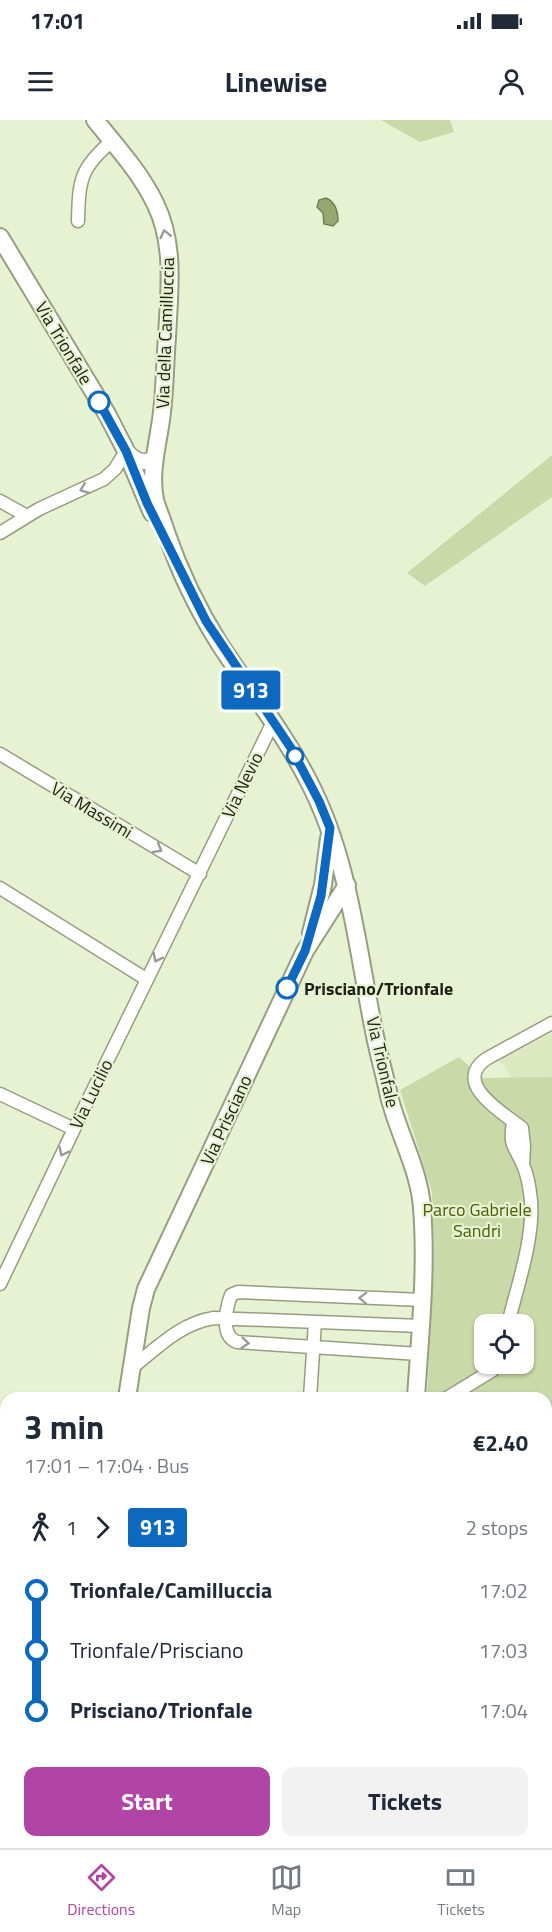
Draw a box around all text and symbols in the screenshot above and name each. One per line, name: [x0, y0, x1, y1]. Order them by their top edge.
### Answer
text: 17:01: [30, 4, 85, 38]
text: Linewise: [225, 61, 327, 102]
icon: menu: [24, 65, 57, 98]
icon: person: [495, 65, 528, 98]
one-way arrow: [160, 230, 173, 240]
street label: Via della Camilluccia: [149, 257, 181, 409]
street label: Via Trionfale: [29, 296, 99, 390]
unlabelled marker: [88, 391, 110, 413]
one-way arrow: [79, 482, 90, 494]
line badge: 913: [216, 670, 286, 710]
text: 913: [233, 674, 269, 706]
street label: Via Nevio: [214, 747, 270, 823]
unlabelled marker: [286, 747, 304, 765]
street label: Via Massimi: [46, 775, 138, 845]
one-way arrow: [152, 842, 162, 854]
one-way arrow: [153, 951, 165, 962]
place label: Prisciano/Trionfale: [304, 975, 453, 1002]
marker: Prisciano/Trionfale: [276, 977, 298, 999]
street label: Via Trionfale: [359, 1014, 407, 1110]
street label: Via Lucilio: [62, 1054, 120, 1134]
street label: Via Prisciano: [193, 1071, 259, 1169]
one-way arrow: [58, 1145, 70, 1156]
park label: Parco Gabriele Sandri: [423, 1196, 531, 1244]
one-way arrow: [359, 1291, 368, 1304]
map controls: [474, 1314, 534, 1374]
button: locate: [474, 1314, 534, 1374]
one-way arrow: [241, 1336, 250, 1349]
text: 3 min: [24, 1402, 104, 1452]
text: €2.40: [473, 1426, 528, 1460]
text: 17:01 – 17:04 · Bus: [24, 1450, 189, 1481]
icon: walk: [24, 1511, 57, 1544]
icon: forward: [86, 1511, 119, 1544]
text: 913: [140, 1511, 175, 1543]
text: 1: [66, 1512, 77, 1543]
text: 2 stops: [466, 1512, 528, 1543]
text: Trionfale/Camilluccia: [70, 1573, 272, 1607]
text: 17:02: [479, 1575, 528, 1606]
text: Trionfale/Prisciano: [70, 1633, 244, 1667]
text: 17:03: [479, 1635, 528, 1666]
text: Prisciano/Trionfale: [70, 1693, 252, 1727]
text: 17:04: [479, 1695, 528, 1726]
button: Start: [24, 1767, 270, 1836]
button: Tickets: [282, 1767, 528, 1836]
tab: Directions: [67, 1861, 135, 1921]
tab: Map: [270, 1861, 303, 1921]
tab: Tickets: [437, 1861, 485, 1921]

